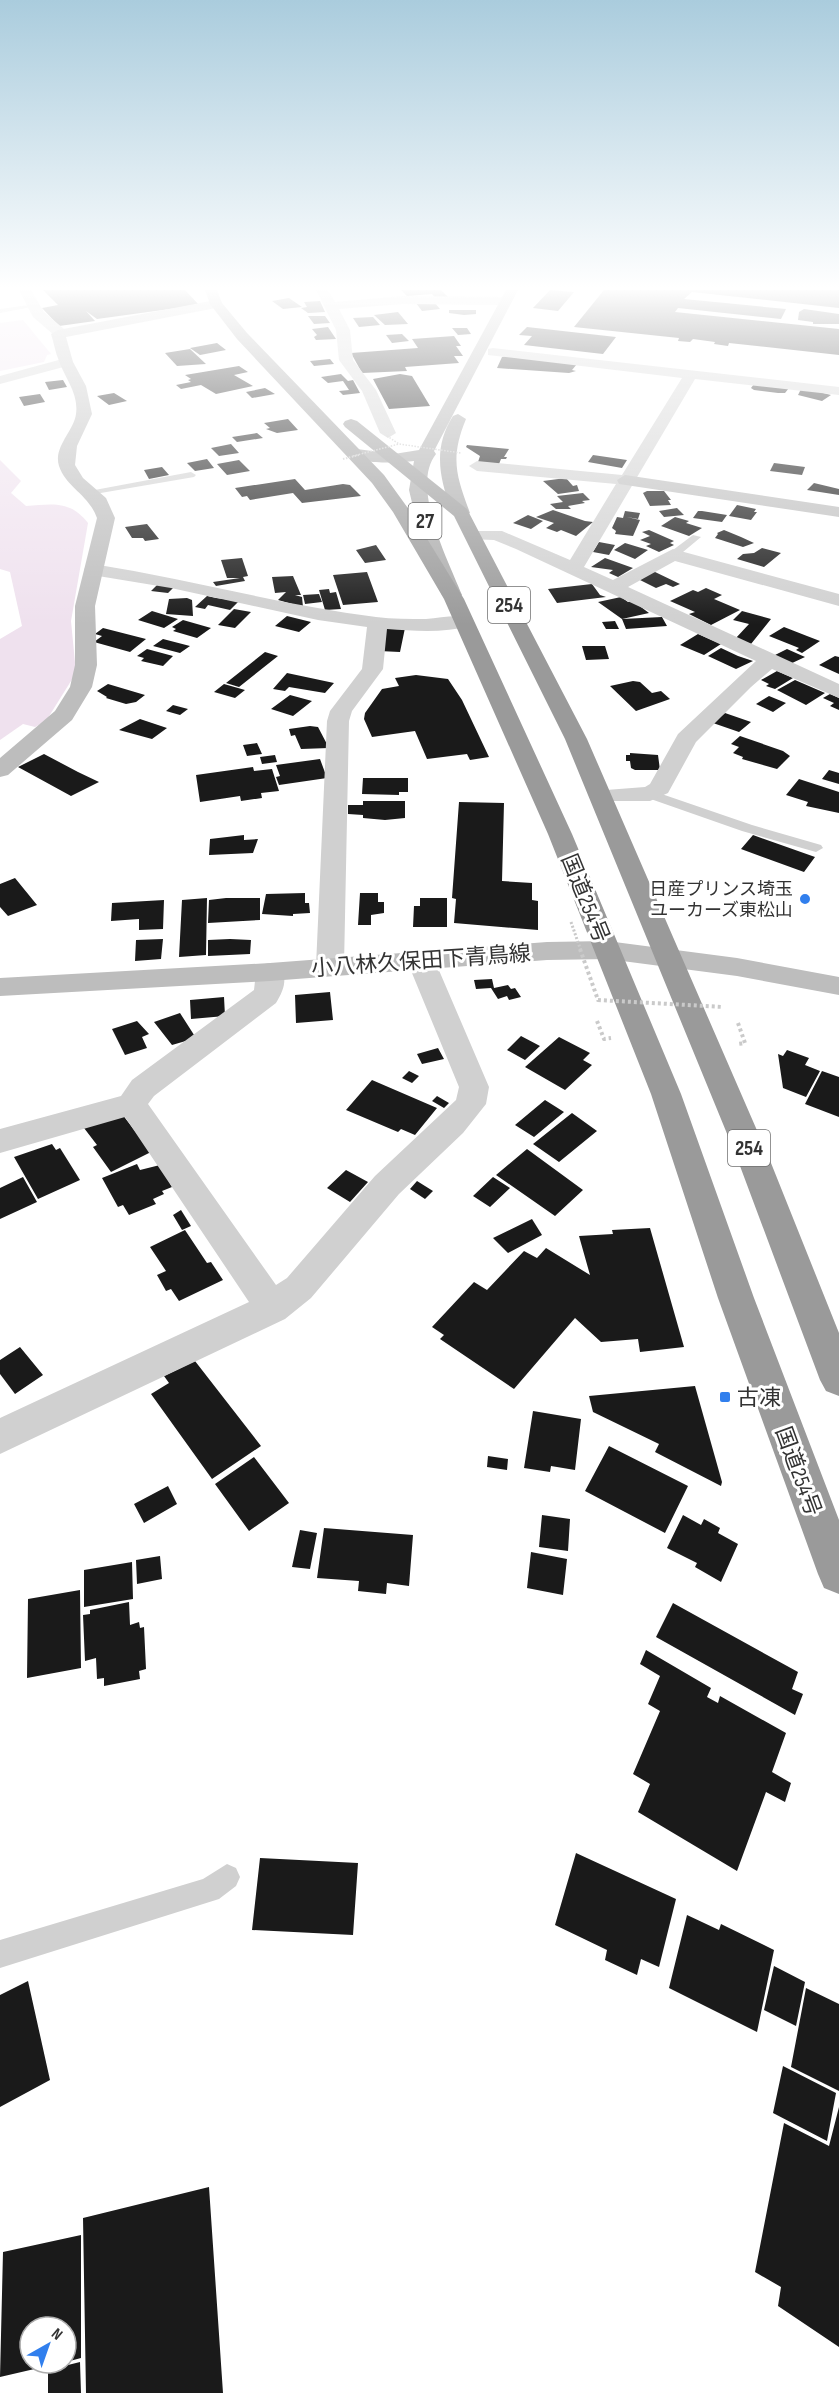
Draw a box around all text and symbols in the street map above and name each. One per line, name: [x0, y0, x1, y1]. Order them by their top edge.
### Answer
road number: 27: [408, 503, 442, 539]
road number: 254: [488, 587, 530, 623]
street label: 国道254号: [555, 850, 615, 947]
place label: 日産プリンス埼玉 ユーカーズ東松山: [649, 879, 793, 921]
marker: 日産プリンス埼玉 ユーカーズ東松山: [798, 892, 812, 906]
street label: 小八林久保田下青鳥線: [310, 940, 532, 983]
road number: 254: [728, 1130, 770, 1166]
place label: 古凍: [737, 1385, 781, 1412]
marker: 古凍: [718, 1390, 732, 1404]
street label: 国道254号: [769, 1423, 826, 1520]
north arrow: [18, 2315, 78, 2375]
text: N: [47, 2325, 66, 2345]

